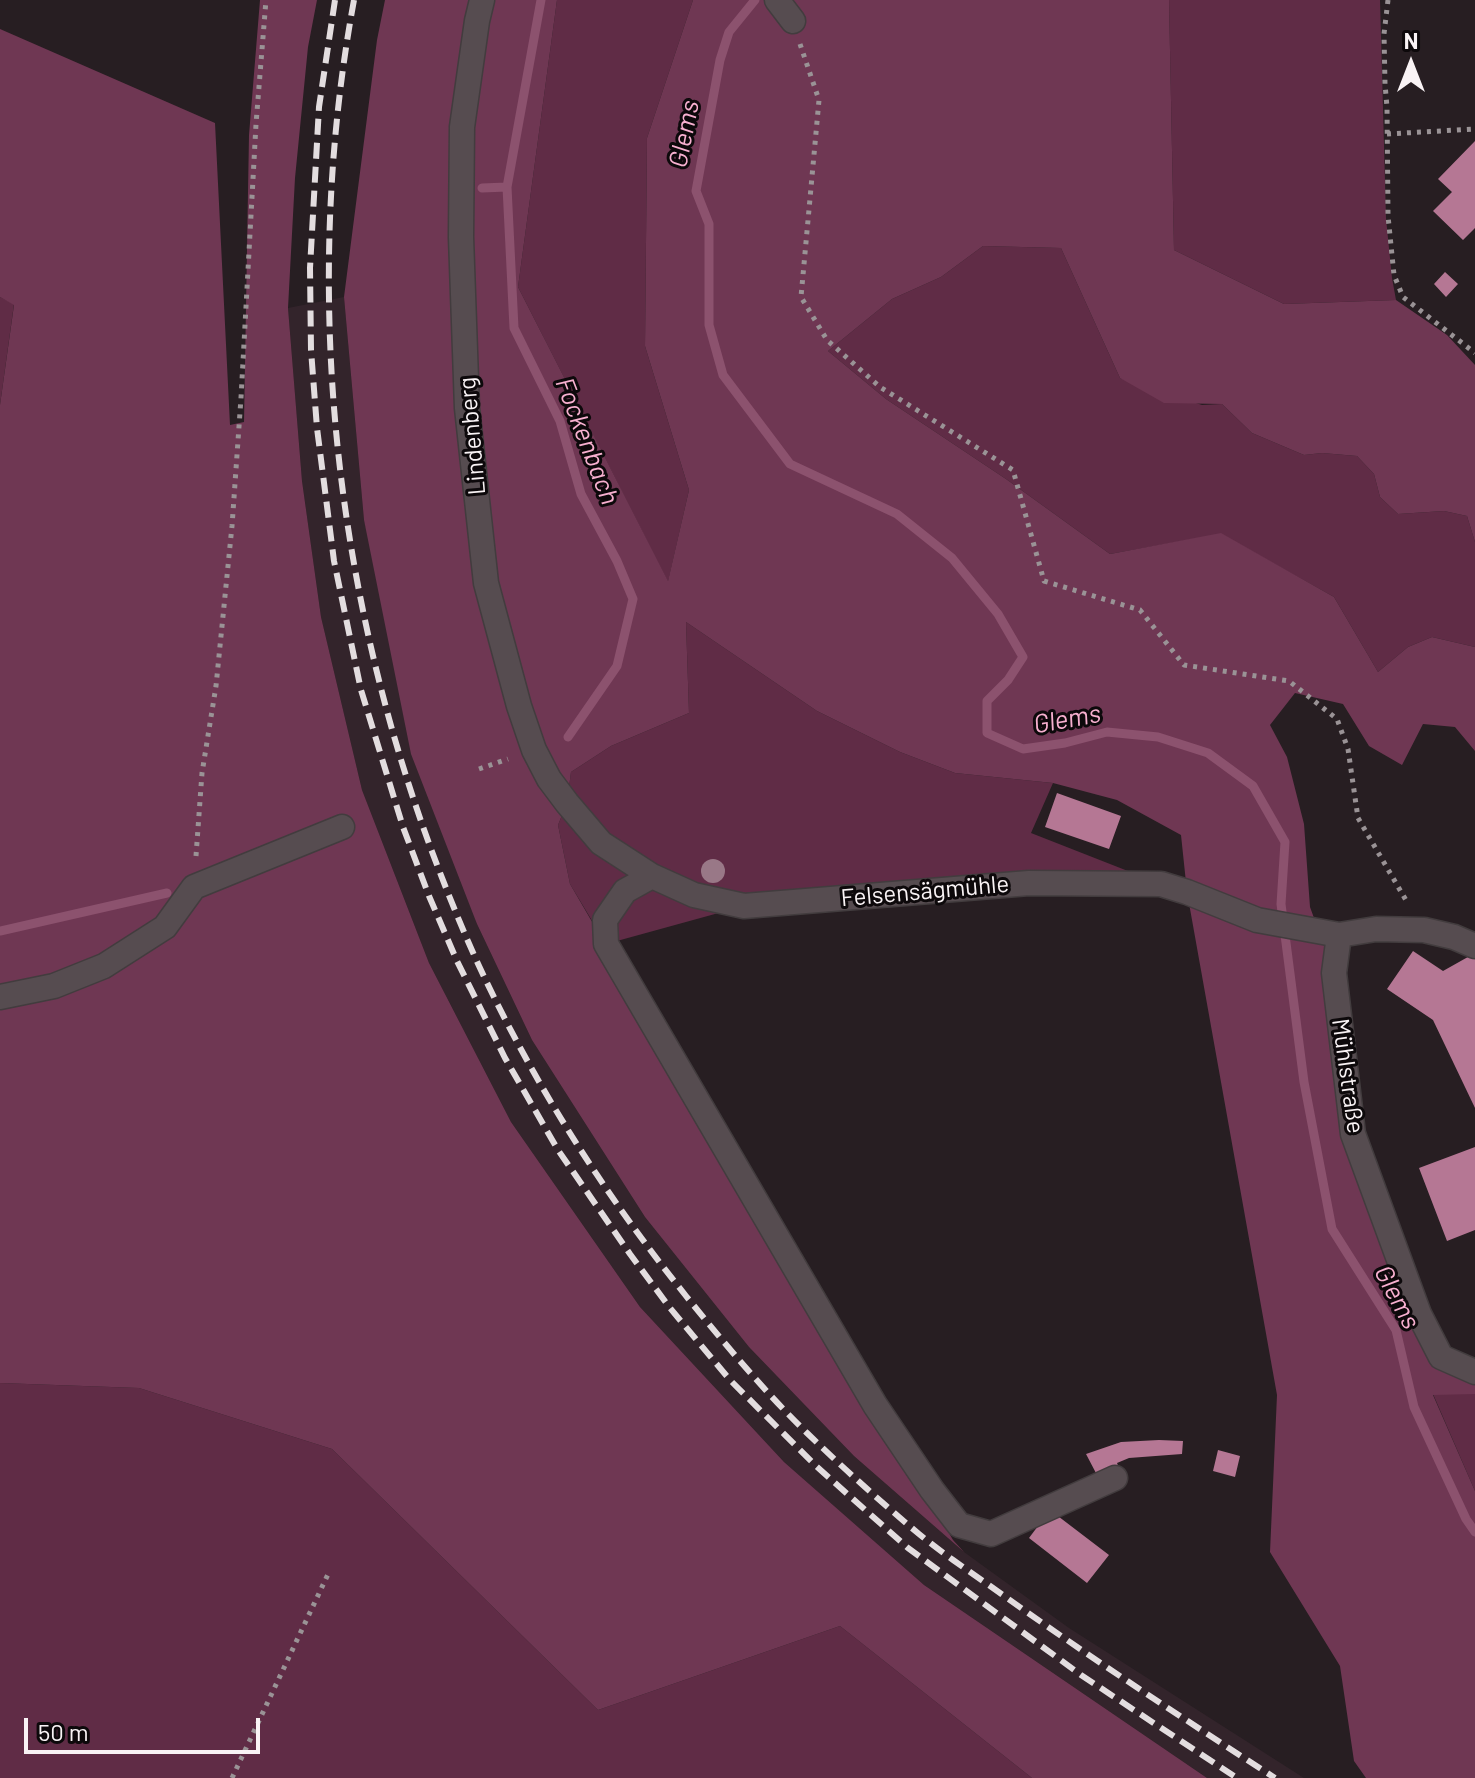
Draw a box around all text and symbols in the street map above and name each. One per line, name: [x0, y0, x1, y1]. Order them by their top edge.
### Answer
north arrow: [1371, 24, 1451, 104]
text: N: [1404, 27, 1418, 53]
water label: Glems: [662, 98, 706, 170]
water label: Fockenbach: [549, 373, 625, 509]
street label: Lindenberg: [452, 376, 492, 496]
water label: Glems: [1031, 698, 1103, 740]
street label: Felsensägmühle: [840, 869, 1010, 913]
street label: Mühlstraße: [1326, 1017, 1370, 1135]
water label: Glems: [1367, 1260, 1427, 1334]
scale bar: [28, 1702, 264, 1752]
text: 50 m: [38, 1717, 89, 1746]

